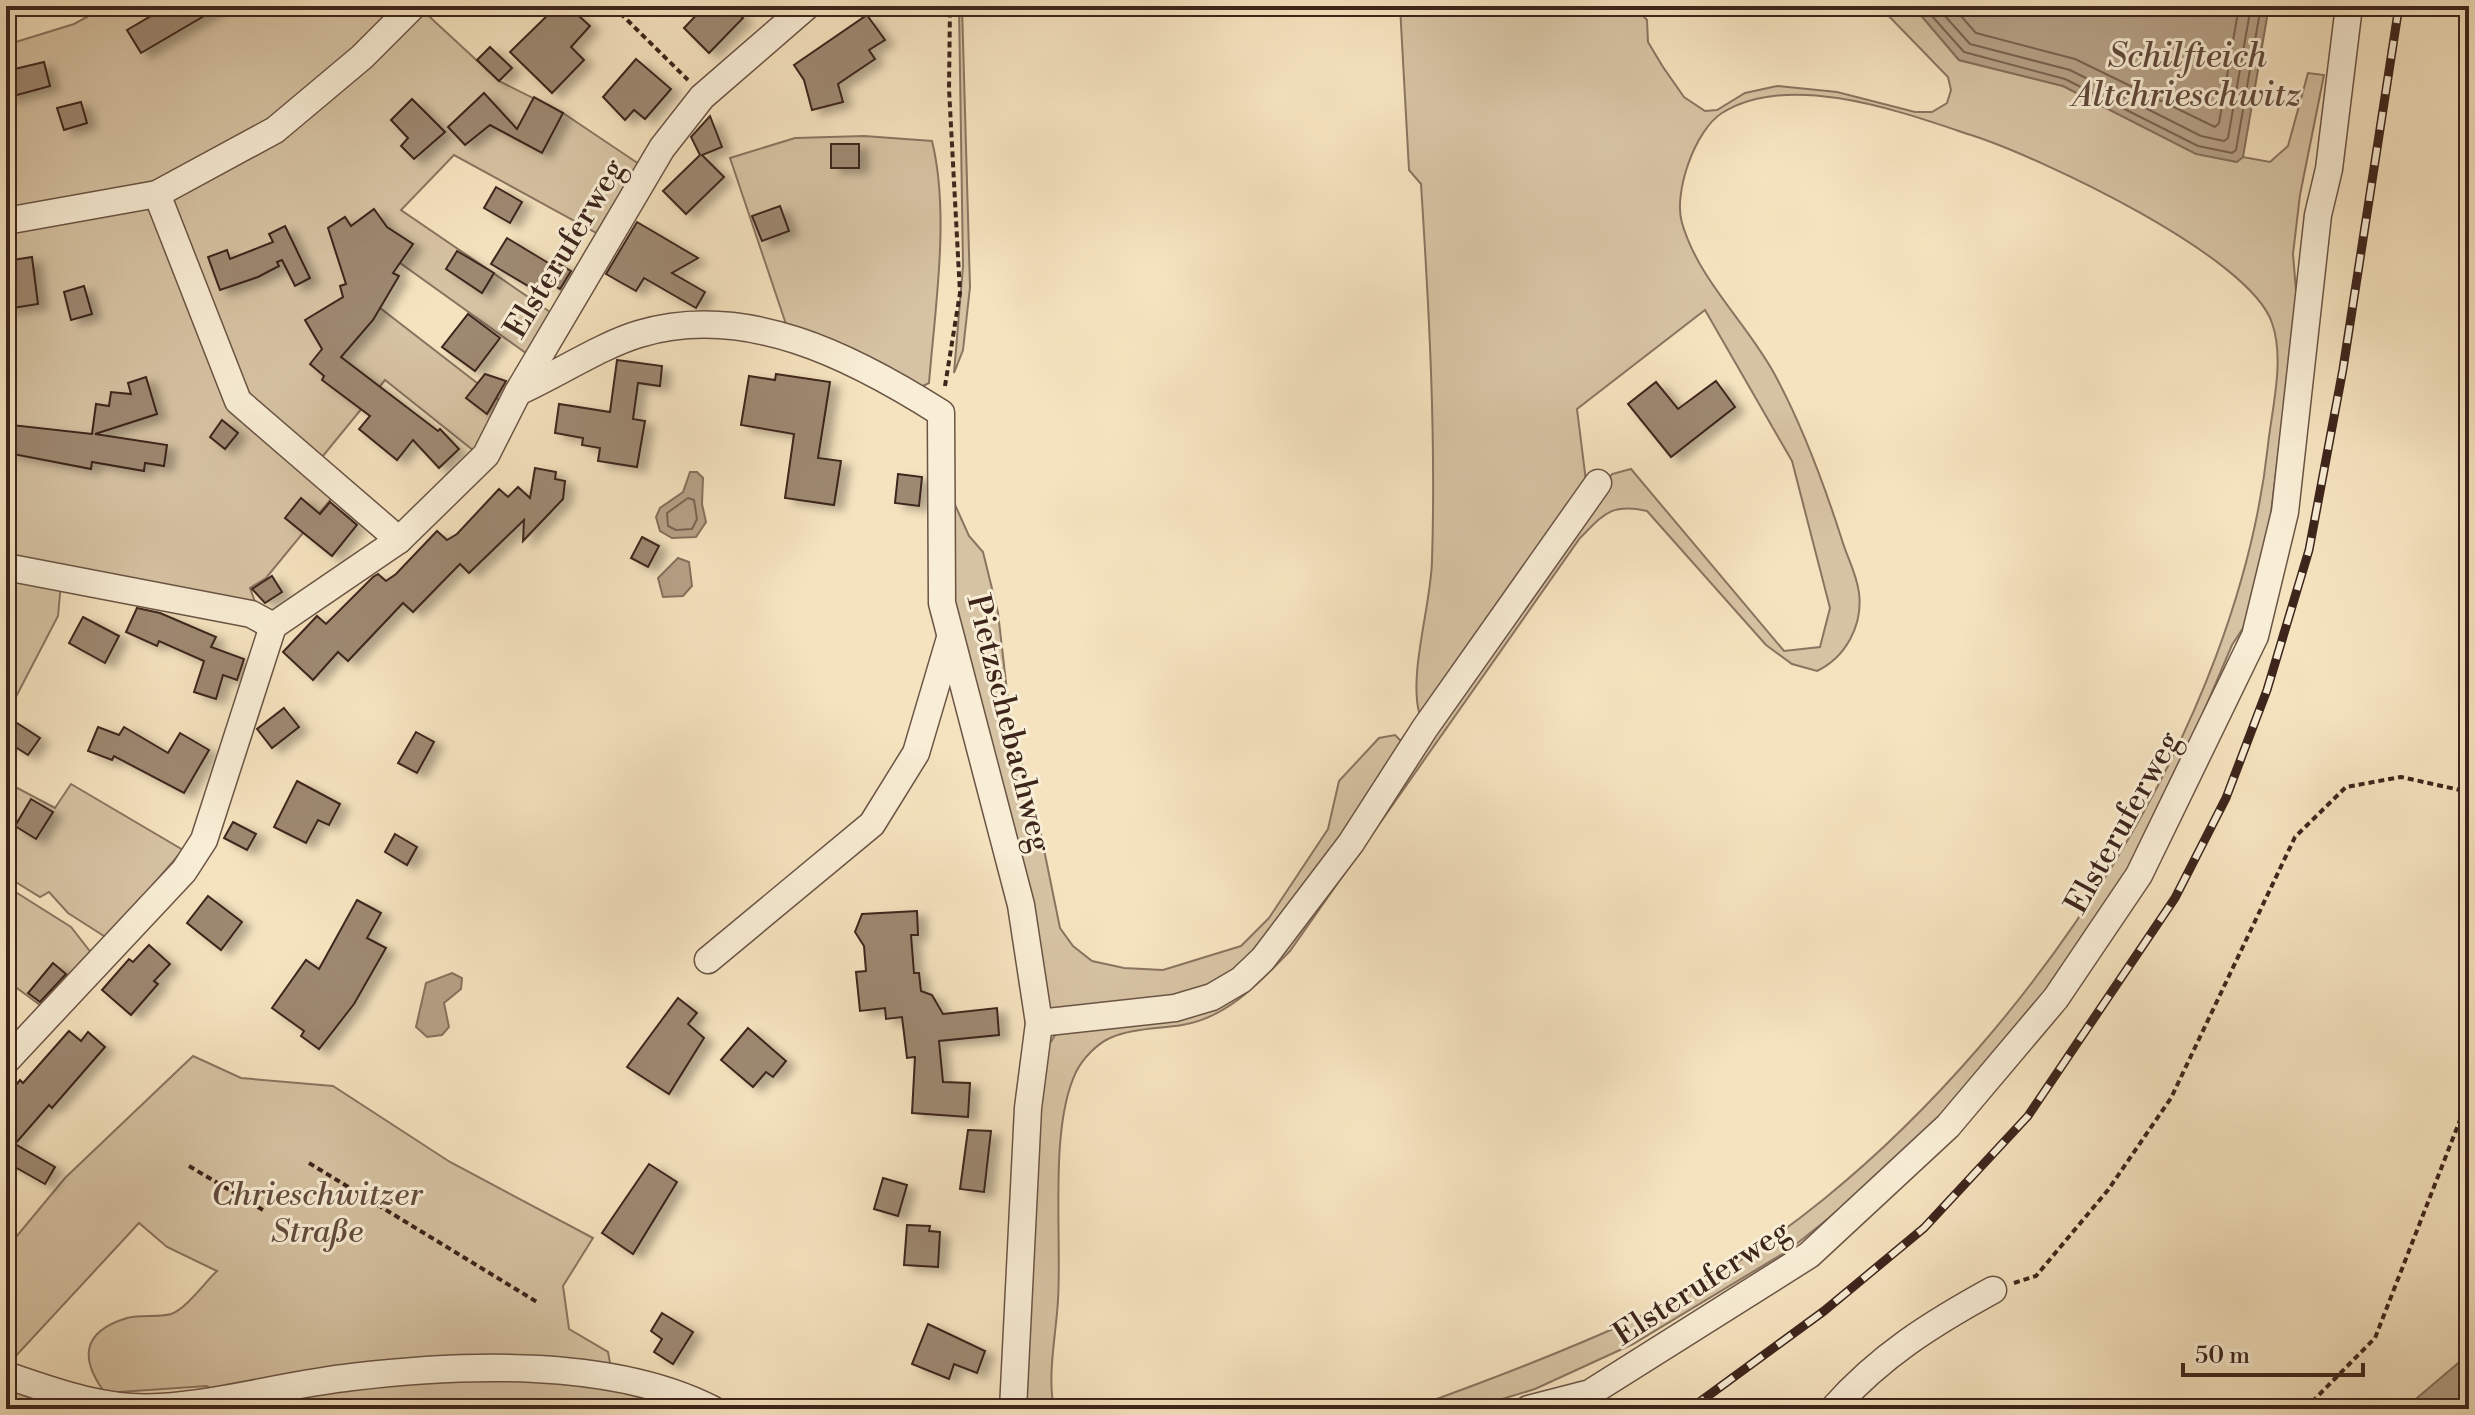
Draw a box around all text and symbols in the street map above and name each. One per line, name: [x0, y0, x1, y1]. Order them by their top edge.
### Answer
water label: Schilfteich Altchrieschwitz: [2069, 36, 2301, 117]
street label: Elsteruferweg: [495, 151, 634, 346]
street label: Pietzschebachweg: [958, 590, 1061, 857]
street label: Elsteruferweg: [2056, 724, 2190, 921]
park label: Chrieschwitzer Straße: [211, 1175, 424, 1252]
street label: Elsteruferweg: [1606, 1211, 1798, 1355]
scale bar: [2183, 1327, 2363, 1377]
text: 50 m: [2195, 1341, 2250, 1371]

